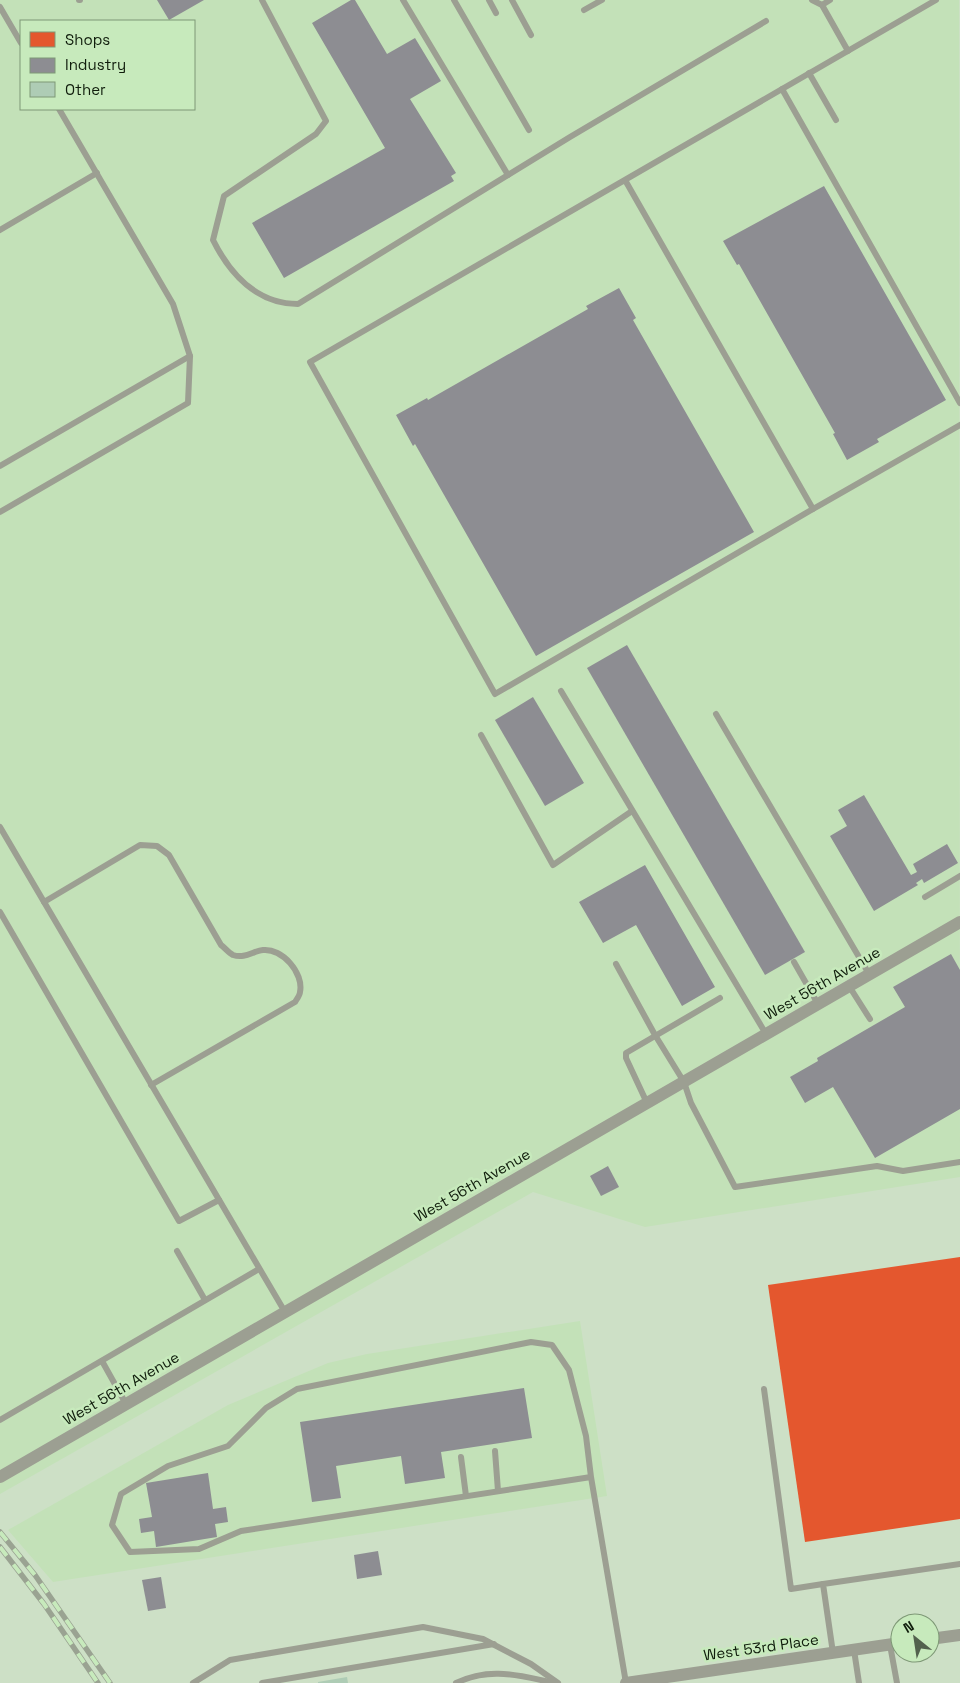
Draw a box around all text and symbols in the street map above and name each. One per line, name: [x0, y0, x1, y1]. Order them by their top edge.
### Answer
legend: [20, 20, 195, 110]
text: Shops: [65, 30, 110, 49]
text: Industry: [65, 55, 126, 74]
text: Other: [65, 80, 106, 99]
street label: West 56th Avenue: [760, 942, 884, 1024]
street label: West 56th Avenue: [410, 1144, 534, 1226]
street label: West 56th Avenue: [59, 1347, 183, 1429]
north arrow: [890, 1613, 940, 1663]
text: N: [900, 1617, 917, 1637]
street label: West 53rd Place: [702, 1629, 820, 1664]

